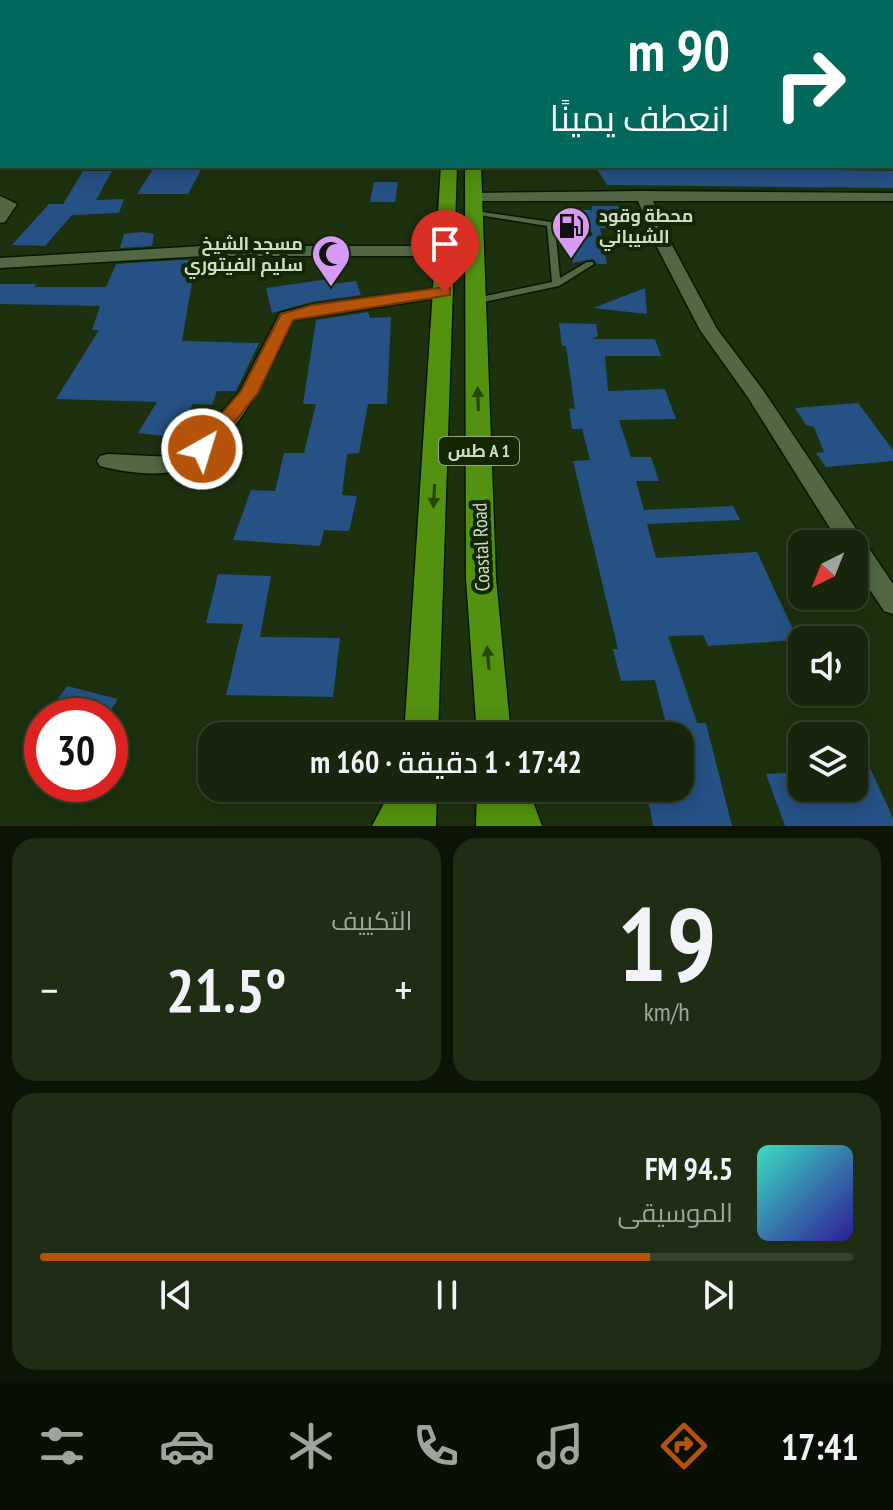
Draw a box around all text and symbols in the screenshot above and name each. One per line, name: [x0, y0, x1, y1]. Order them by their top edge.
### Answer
text: 90 m: [628, 14, 730, 86]
icon: right: [758, 32, 862, 136]
text: انعطف يمينًا: [550, 94, 730, 141]
place label: محطة وقود الشيباني: [599, 204, 693, 252]
fuel station icon: محطة وقود الشيباني: [550, 205, 592, 260]
pin: [411, 210, 479, 292]
icon: arrive: [423, 222, 467, 266]
place label: مسجد الشيخ سليم الفيتوري: [184, 232, 303, 279]
mosque icon: مسجد الشيخ سليم الفيتوري: [310, 233, 352, 288]
one-way arrow: [471, 386, 484, 411]
position arrow: [160, 407, 244, 491]
road number: طس A 1: [439, 437, 519, 465]
one-way arrow: [427, 484, 440, 509]
street label: Coastal Road: [466, 502, 496, 592]
north arrow: [788, 530, 868, 610]
map controls: [788, 530, 868, 802]
button: sound: [788, 626, 868, 706]
one-way arrow: [481, 645, 494, 670]
speed limit sign: 30: [24, 698, 128, 802]
button: layers: [788, 722, 868, 802]
text: 17:42 · 1 دقيقة · 160 m: [310, 742, 582, 781]
text: 19: [617, 875, 716, 1010]
text: التكييف: [331, 904, 413, 937]
text: 21.5°: [166, 951, 287, 1029]
text: −: [40, 961, 58, 1018]
text: +: [394, 961, 412, 1018]
text: km/h: [644, 995, 690, 1028]
text: 94.5 FM: [645, 1149, 733, 1188]
text: الموسيقى: [618, 1196, 733, 1229]
icon: previous: [154, 1273, 198, 1317]
icon: pause: [425, 1273, 469, 1317]
icon: next: [696, 1273, 740, 1317]
icon: filters: [34, 1418, 90, 1474]
icon: car: [159, 1418, 215, 1474]
icon: climate: [283, 1418, 339, 1474]
icon: phone: [408, 1418, 464, 1474]
icon: music: [532, 1418, 588, 1474]
icon: directions: [656, 1418, 712, 1474]
text: 17:41: [781, 1423, 859, 1470]

